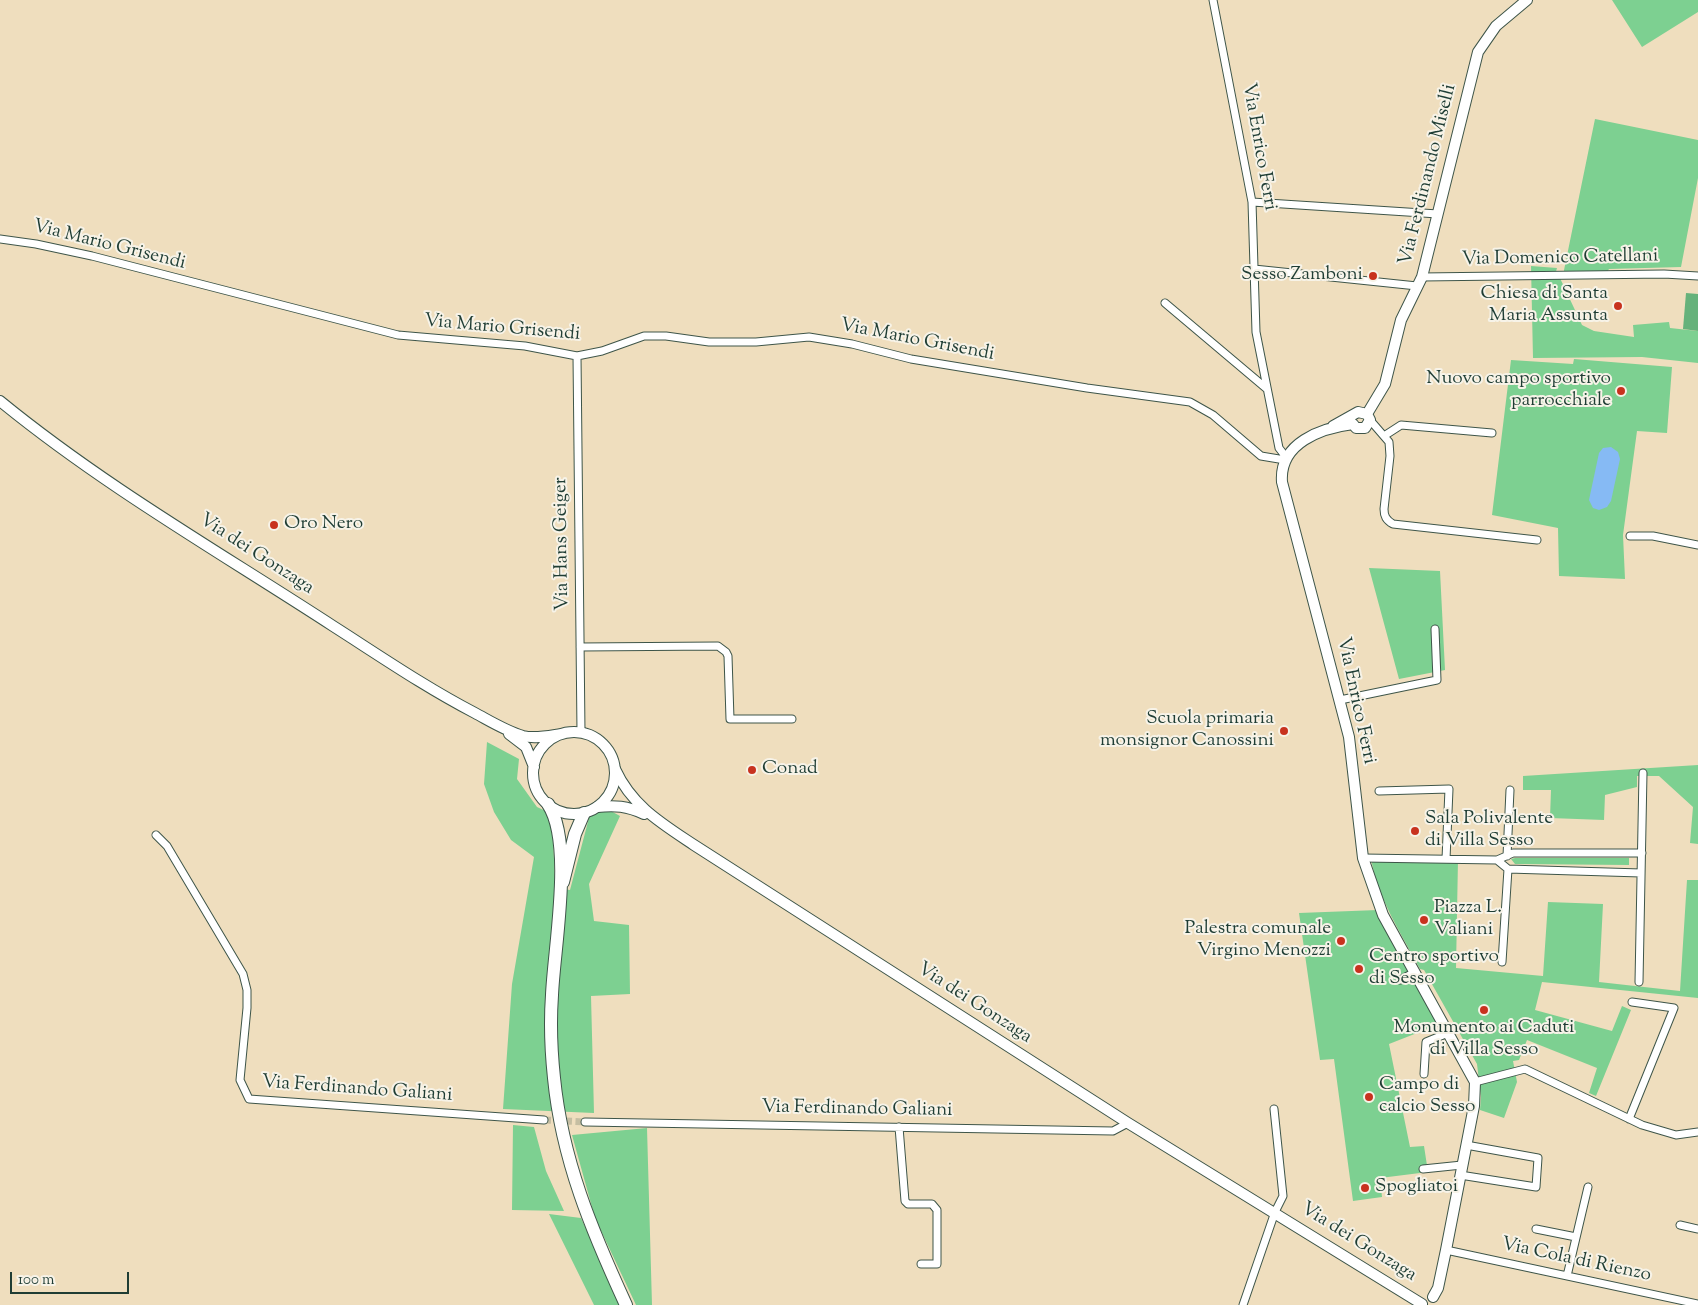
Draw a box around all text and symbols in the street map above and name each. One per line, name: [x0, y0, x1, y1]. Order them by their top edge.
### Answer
street label: Via Enrico Ferri: [1236, 81, 1280, 213]
street label: Via Ferdinando Miselli: [1395, 82, 1463, 268]
street label: Via Mario Grisendi: [30, 216, 188, 276]
street label: Via Domenico Catellani: [1461, 246, 1659, 272]
place label: Sesso Zamboni: [1241, 265, 1363, 287]
marker: Sesso Zamboni: [1367, 270, 1379, 282]
place label: Chiesa di Santa Maria Assunta: [1481, 284, 1608, 328]
marker: Chiesa di Santa Maria Assunta: [1612, 300, 1624, 312]
street label: Via Mario Grisendi: [423, 311, 581, 347]
street label: Via Mario Grisendi: [838, 315, 996, 367]
place label: Nuovo campo sportivo parrocchiale: [1426, 369, 1611, 413]
marker: Nuovo campo sportivo parrocchiale: [1615, 385, 1627, 397]
street label: Via Hans Geiger: [550, 477, 576, 611]
street label: Via dei Gonzaga: [194, 509, 318, 601]
place label: Oro Nero: [284, 514, 363, 536]
marker: Oro Nero: [268, 519, 280, 531]
street label: Via Enrico Ferri: [1330, 635, 1380, 767]
place label: Scuola primaria monsignor Canossini: [1100, 709, 1274, 753]
marker: Scuola primaria monsignor Canossini: [1278, 725, 1290, 737]
place label: Conad: [762, 759, 818, 781]
marker: Conad: [746, 764, 758, 776]
place label: Sala Polivalente di Villa Sesso: [1425, 809, 1553, 853]
marker: Sala Polivalente di Villa Sesso: [1409, 825, 1421, 837]
place label: Piazza L. Valiani: [1434, 898, 1502, 942]
marker: Piazza L. Valiani: [1418, 914, 1430, 926]
place label: Palestra comunale Virgino Menozzi: [1185, 919, 1331, 963]
marker: Palestra comunale Virgino Menozzi: [1335, 935, 1347, 947]
place label: Centro sportivo di Sesso: [1369, 947, 1499, 991]
street label: Via dei Gonzaga: [912, 958, 1036, 1050]
marker: Centro sportivo di Sesso: [1353, 963, 1365, 975]
marker: Monumento ai Caduti di Villa Sesso: [1478, 1004, 1490, 1016]
place label: Monumento ai Caduti di Villa Sesso: [1393, 1018, 1575, 1062]
street label: Via Ferdinando Galiani: [261, 1072, 453, 1108]
place label: Campo di calcio Sesso: [1379, 1075, 1475, 1119]
marker: Campo di calcio Sesso: [1363, 1091, 1375, 1103]
street label: Via Ferdinando Galiani: [761, 1097, 953, 1123]
place label: Spogliatoi: [1375, 1177, 1458, 1199]
marker: Spogliatoi: [1359, 1182, 1371, 1194]
street label: Via dei Gonzaga: [1296, 1198, 1420, 1288]
street label: Via Cola di Rienzo: [1499, 1234, 1653, 1288]
scale bar: [12, 1262, 131, 1294]
text: 100 m: [18, 1270, 54, 1291]

